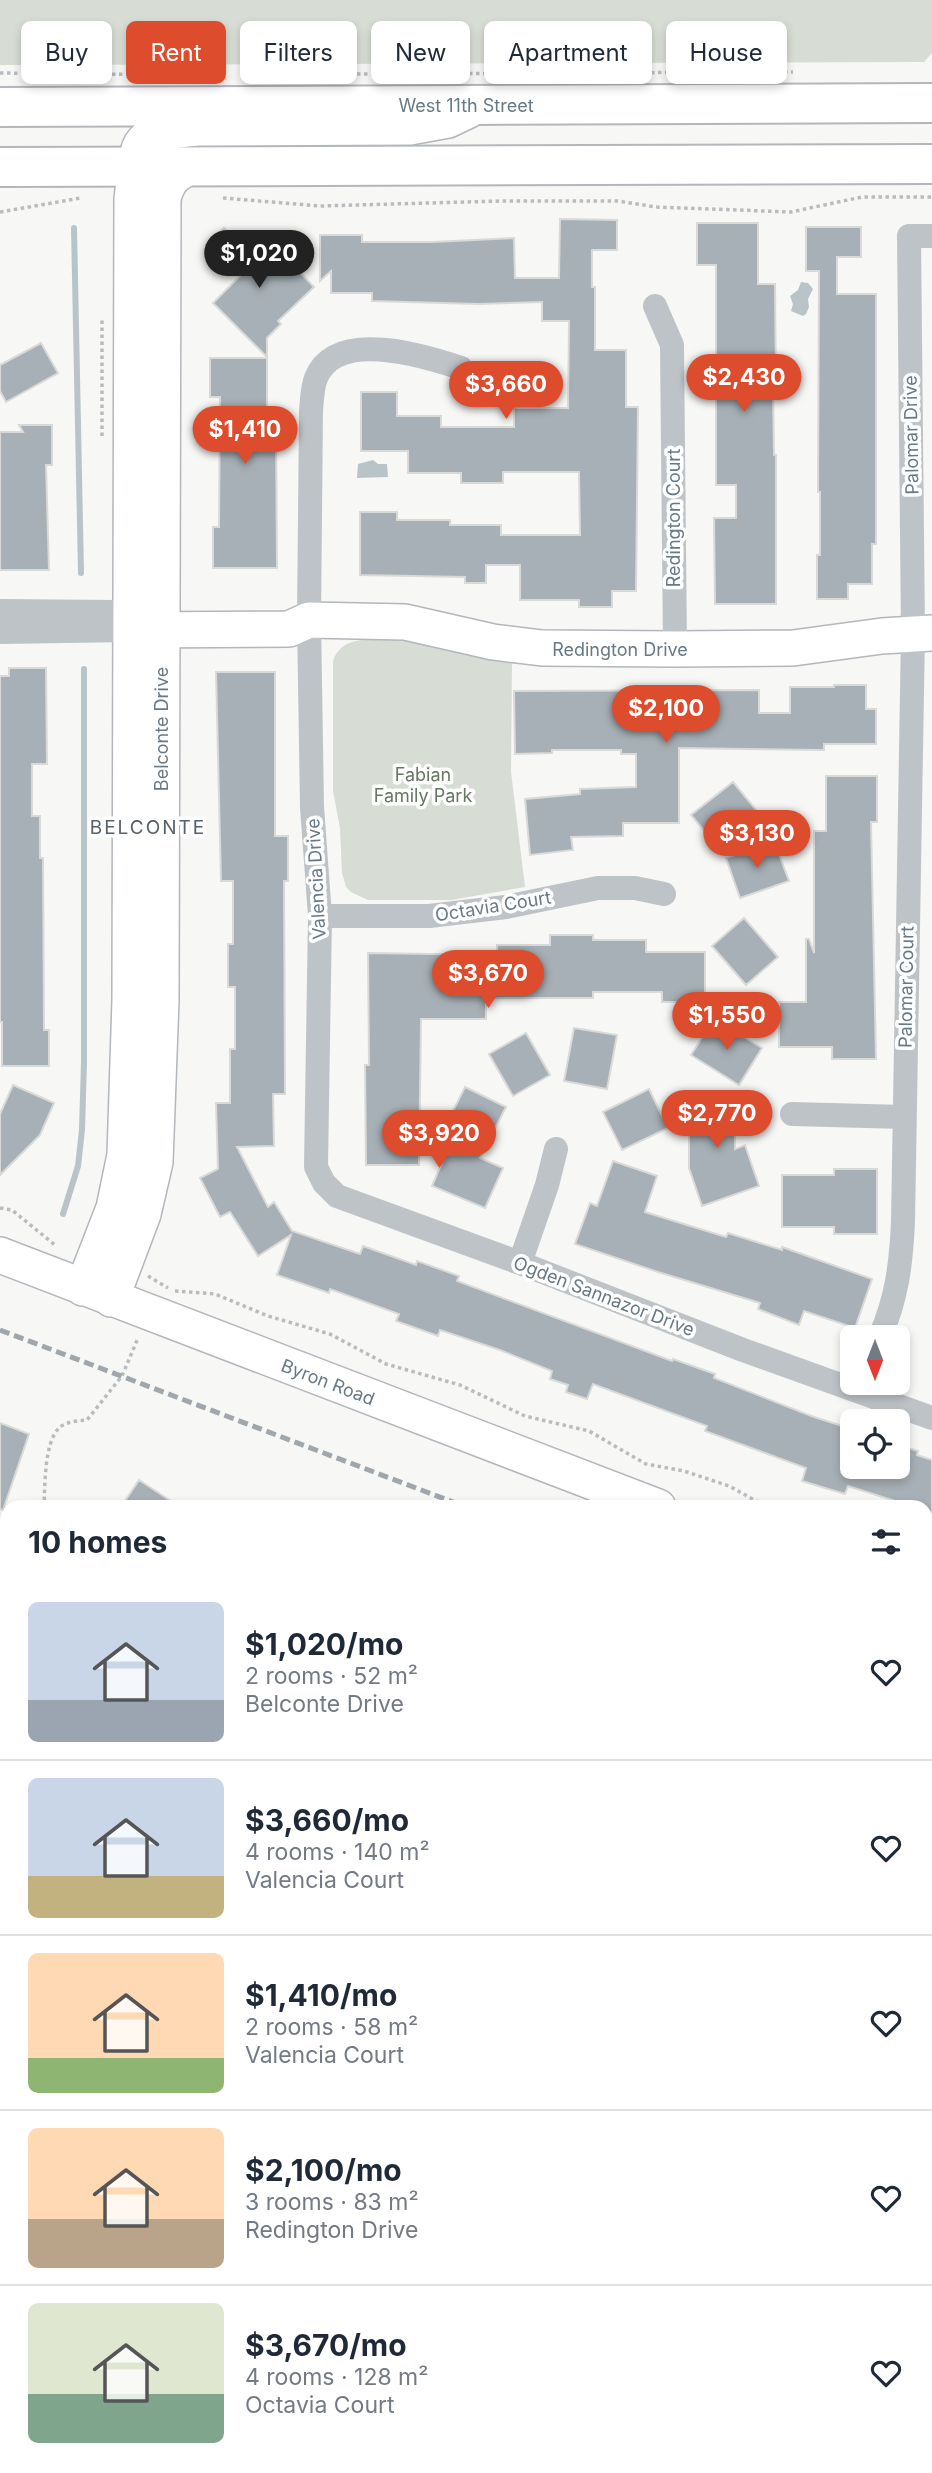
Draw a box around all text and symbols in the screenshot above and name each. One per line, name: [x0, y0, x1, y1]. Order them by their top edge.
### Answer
chip: Buy: [21, 21, 112, 84]
chip: Rent: [126, 21, 226, 84]
chip: Filters: [240, 21, 357, 84]
chip: New: [371, 21, 470, 84]
chip: Apartment: [484, 21, 652, 84]
chip: House: [666, 21, 787, 84]
street label: West 11th Street: [398, 95, 534, 116]
pin: $1,020: [202, 230, 316, 290]
text: $1,020: [220, 239, 298, 267]
pin: $2,430: [687, 354, 801, 414]
pin: $3,660: [449, 362, 563, 421]
text: $2,430: [702, 363, 786, 391]
text: $3,660: [465, 370, 547, 398]
street label: Palomar Drive: [899, 375, 923, 495]
pin: $1,410: [188, 406, 302, 466]
text: $1,410: [209, 415, 281, 443]
street label: Redington Court: [663, 449, 684, 587]
street label: Redington Drive: [552, 639, 688, 660]
street label: Belconte Drive: [151, 667, 172, 791]
pin: $2,100: [609, 686, 723, 745]
text: $2,100: [628, 694, 704, 722]
park label: Fabian Family Park: [374, 764, 472, 806]
pin: $3,130: [700, 810, 814, 870]
district label: BELCONTE: [90, 816, 206, 839]
street label: Valencia Drive: [302, 818, 330, 940]
text: $3,130: [719, 819, 795, 847]
street label: Octavia Court: [434, 886, 553, 926]
street label: Palomar Court: [894, 926, 918, 1048]
pin: $3,670: [431, 950, 545, 1010]
text: $3,670: [448, 959, 528, 987]
pin: $1,550: [670, 992, 784, 1052]
text: $1,550: [688, 1001, 766, 1029]
pin: $2,770: [660, 1090, 774, 1150]
text: $2,770: [678, 1099, 757, 1127]
pin: $3,920: [382, 1110, 496, 1170]
text: $3,920: [398, 1119, 480, 1147]
street label: Ogden Sannazor Drive: [511, 1252, 697, 1340]
north arrow: [840, 1325, 910, 1395]
map controls: [840, 1325, 910, 1479]
street label: Byron Road: [278, 1355, 378, 1409]
button: locate: [840, 1409, 910, 1479]
icon: filters: [867, 1523, 905, 1561]
text: 10 homes: [28, 1524, 167, 1560]
text: $1,020/mo: [245, 1626, 404, 1662]
icon: home: [84, 1630, 168, 1714]
icon: heart: [867, 1653, 905, 1691]
text: 2 rooms · 52 m²: [245, 1662, 418, 1690]
text: Belconte Drive: [245, 1690, 404, 1718]
text: $3,660/mo: [245, 1802, 409, 1838]
icon: home: [84, 1806, 168, 1890]
icon: heart: [867, 1829, 905, 1867]
text: 4 rooms · 140 m²: [245, 1838, 430, 1866]
text: Valencia Court: [245, 1866, 404, 1894]
text: $1,410/mo: [245, 1977, 397, 2013]
icon: home: [84, 1981, 168, 2065]
icon: heart: [867, 2004, 905, 2042]
text: 2 rooms · 58 m²: [245, 2013, 418, 2041]
text: Valencia Court: [245, 2041, 404, 2069]
text: $2,100/mo: [245, 2152, 402, 2188]
icon: home: [84, 2156, 168, 2240]
icon: heart: [867, 2179, 905, 2217]
text: 3 rooms · 83 m²: [245, 2188, 419, 2216]
text: Redington Drive: [245, 2216, 418, 2244]
text: $3,670/mo: [245, 2327, 407, 2363]
icon: home: [84, 2331, 168, 2415]
icon: heart: [867, 2354, 905, 2392]
text: 4 rooms · 128 m²: [245, 2363, 428, 2391]
text: Octavia Court: [245, 2391, 395, 2419]

